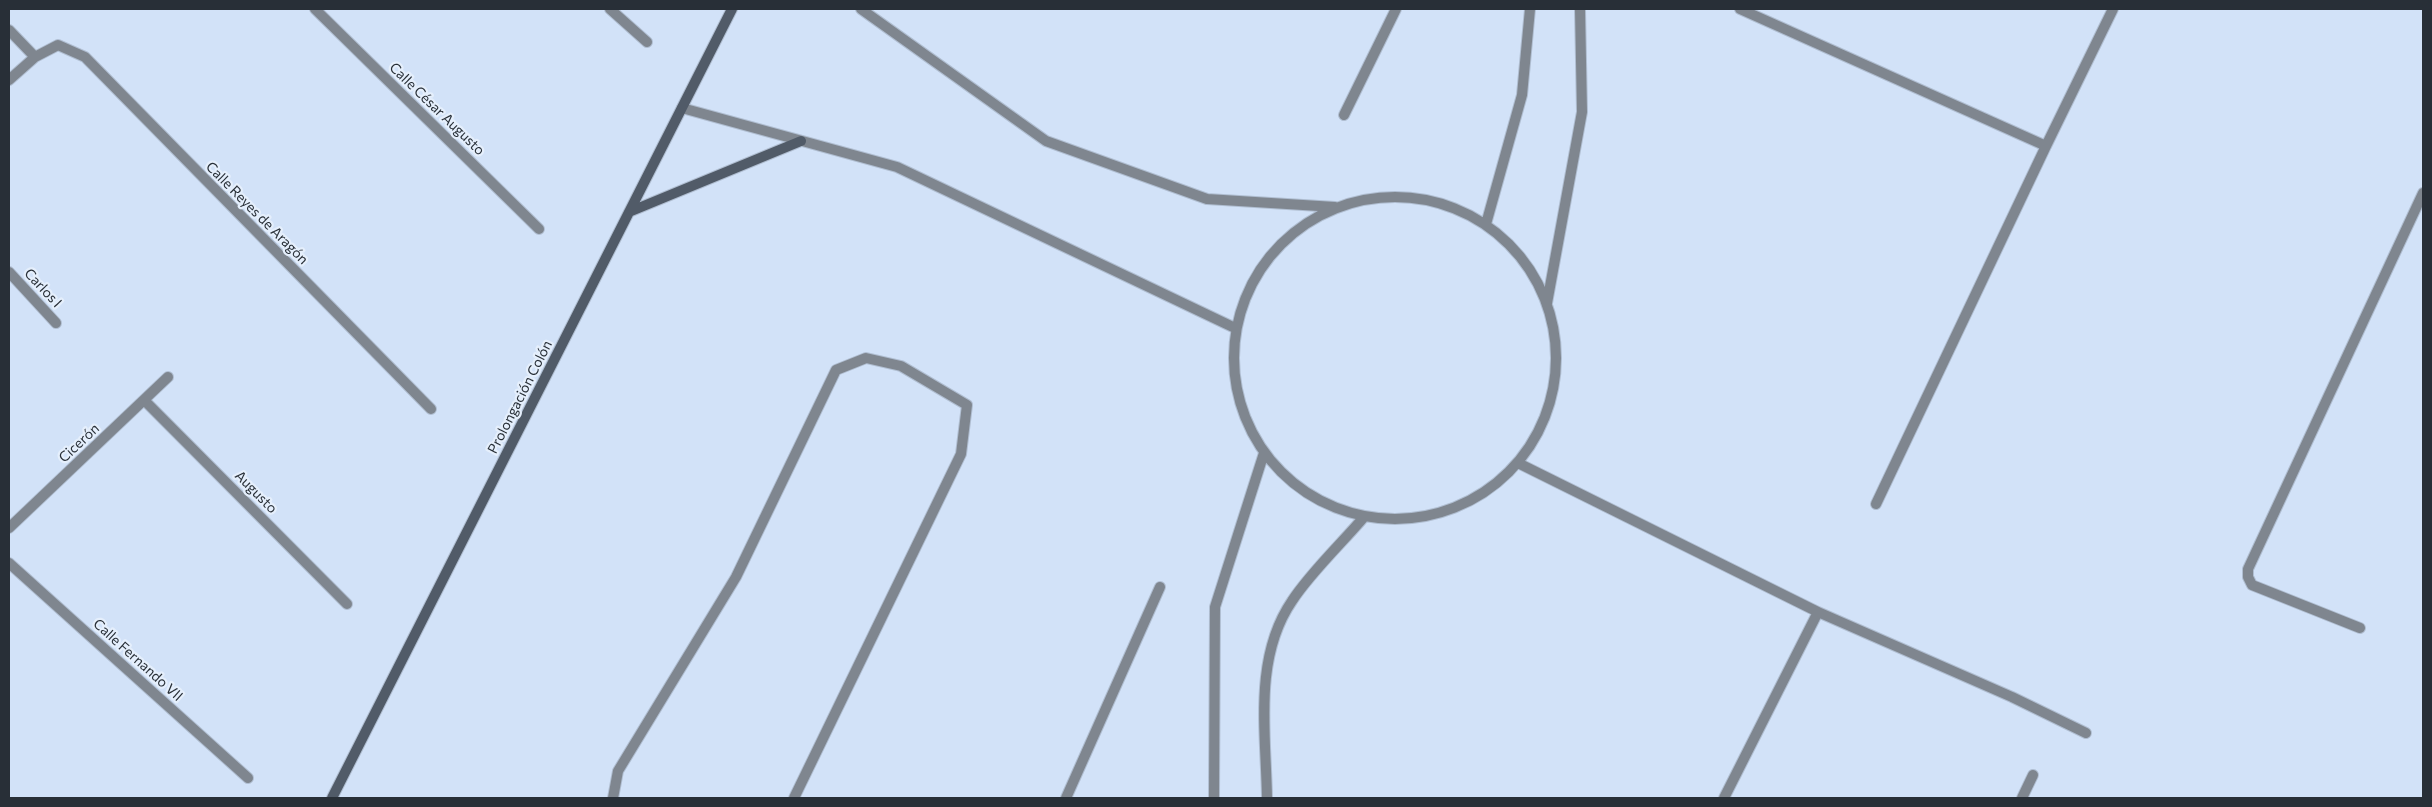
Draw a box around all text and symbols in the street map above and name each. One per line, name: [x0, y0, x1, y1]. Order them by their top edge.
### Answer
street label: Calle César Augusto: [386, 59, 488, 159]
street label: Calle Reyes de Aragón: [202, 158, 312, 268]
street label: Carlos I: [21, 265, 65, 311]
street label: Prolongación Colón: [484, 338, 556, 456]
street label: Cicerón: [55, 420, 103, 466]
street label: Augusto: [231, 467, 281, 517]
street label: Calle Fernando VII: [90, 615, 186, 705]

